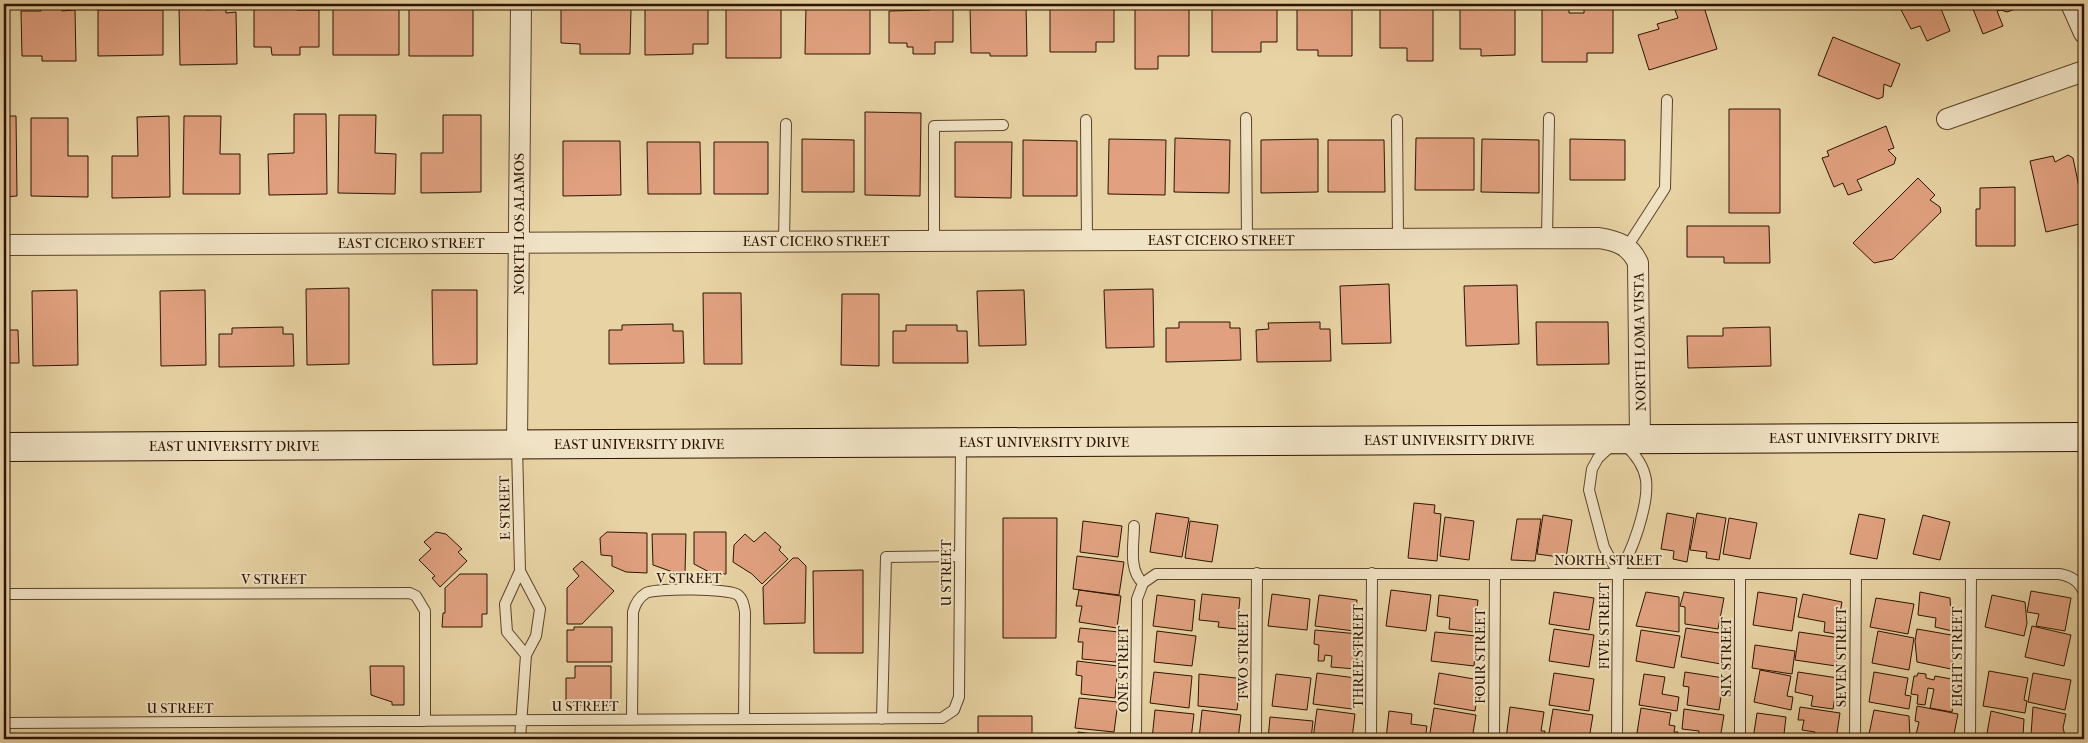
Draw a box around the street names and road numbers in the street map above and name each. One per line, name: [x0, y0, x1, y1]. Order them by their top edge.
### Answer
street label: NORTH LOS ALAMOS: [511, 153, 528, 295]
street label: EAST CICERO STREET: [1147, 232, 1295, 249]
street label: EAST CICERO STREET: [742, 233, 890, 250]
street label: EAST CICERO STREET: [337, 235, 485, 252]
street label: NORTH LOMA VISTA: [1630, 272, 1650, 412]
street label: EAST UNIVERSITY DRIVE: [1769, 430, 1940, 447]
street label: EAST UNIVERSITY DRIVE: [1364, 432, 1535, 449]
street label: EAST UNIVERSITY DRIVE: [959, 434, 1130, 451]
street label: EAST UNIVERSITY DRIVE: [554, 436, 725, 453]
street label: EAST UNIVERSITY DRIVE: [149, 438, 320, 455]
street label: E STREET: [496, 475, 514, 541]
street label: U STREET: [938, 539, 955, 607]
street label: NORTH STREET: [1554, 552, 1663, 569]
street label: V STREET: [655, 570, 722, 587]
street label: V STREET: [240, 571, 307, 588]
street label: FIVE STREET: [1596, 582, 1613, 670]
street label: THREE STREET: [1350, 603, 1367, 708]
street label: SEVEN STREET: [1833, 606, 1850, 707]
street label: EIGHT STREET: [1949, 606, 1966, 707]
street label: FOUR STREET: [1472, 608, 1489, 704]
street label: TWO STREET: [1235, 610, 1252, 701]
street label: SIX STREET: [1718, 616, 1735, 697]
street label: ONE STREET: [1115, 625, 1132, 712]
street label: U STREET: [551, 698, 619, 715]
street label: U STREET: [146, 700, 214, 717]

